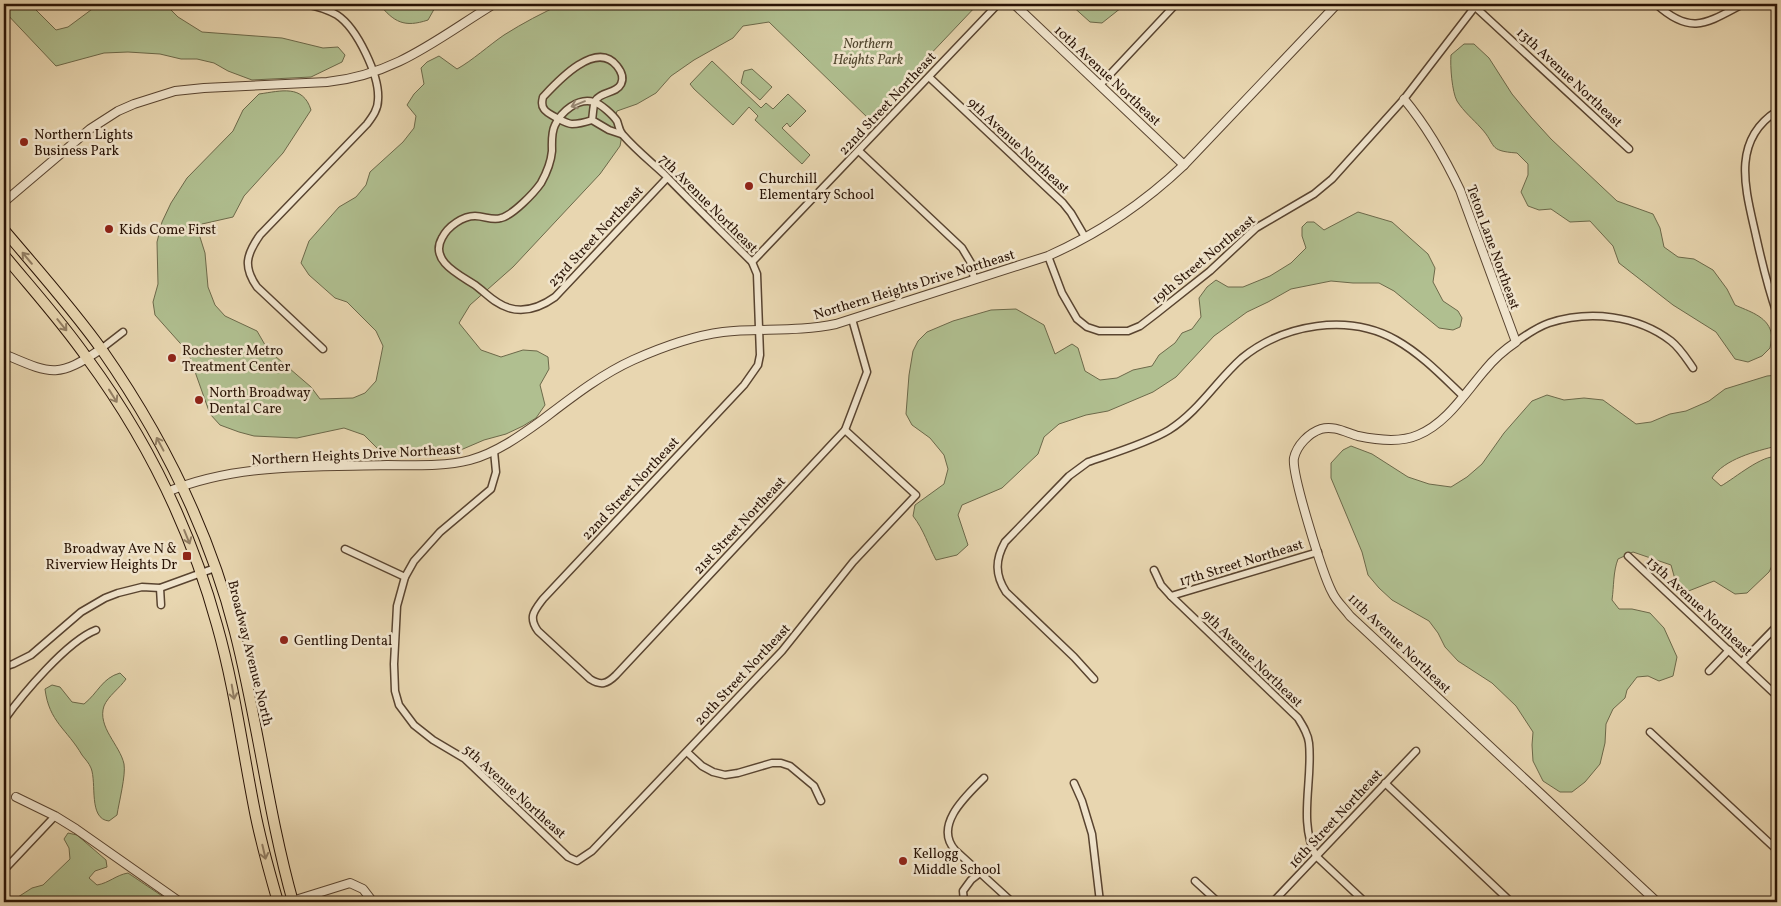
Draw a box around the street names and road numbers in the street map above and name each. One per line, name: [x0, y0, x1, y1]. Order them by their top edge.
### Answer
street label: 10th Avenue Northeast: [1049, 21, 1165, 131]
street label: 13th Avenue Northeast: [1512, 24, 1626, 132]
street label: 22nd Street Northeast: [835, 48, 941, 160]
street label: 9th Avenue Northeast: [963, 94, 1073, 199]
street label: 7th Avenue Northeast: [654, 150, 762, 258]
street label: 23rd Street Northeast: [544, 182, 648, 292]
street label: Teton Lane Northeast: [1461, 183, 1524, 313]
street label: 19th Street Northeast: [1148, 211, 1260, 309]
street label: Northern Heights Drive Northeast: [811, 246, 1018, 325]
street label: 22nd Street Northeast: [578, 433, 684, 545]
street label: Northern Heights Drive Northeast: [251, 441, 461, 470]
street label: 21st Street Northeast: [690, 473, 791, 579]
street label: 17th Street Northeast: [1177, 535, 1306, 591]
street label: 13th Avenue Northeast: [1642, 553, 1756, 661]
street label: Broadway Avenue North: [222, 578, 277, 728]
street label: 11th Avenue Northeast: [1343, 590, 1455, 699]
street label: 9th Avenue Northeast: [1197, 606, 1307, 712]
street label: 20th Street Northeast: [691, 620, 795, 730]
street label: 5th Avenue Northeast: [458, 741, 570, 844]
street label: 16th Street Northeast: [1285, 765, 1387, 873]

